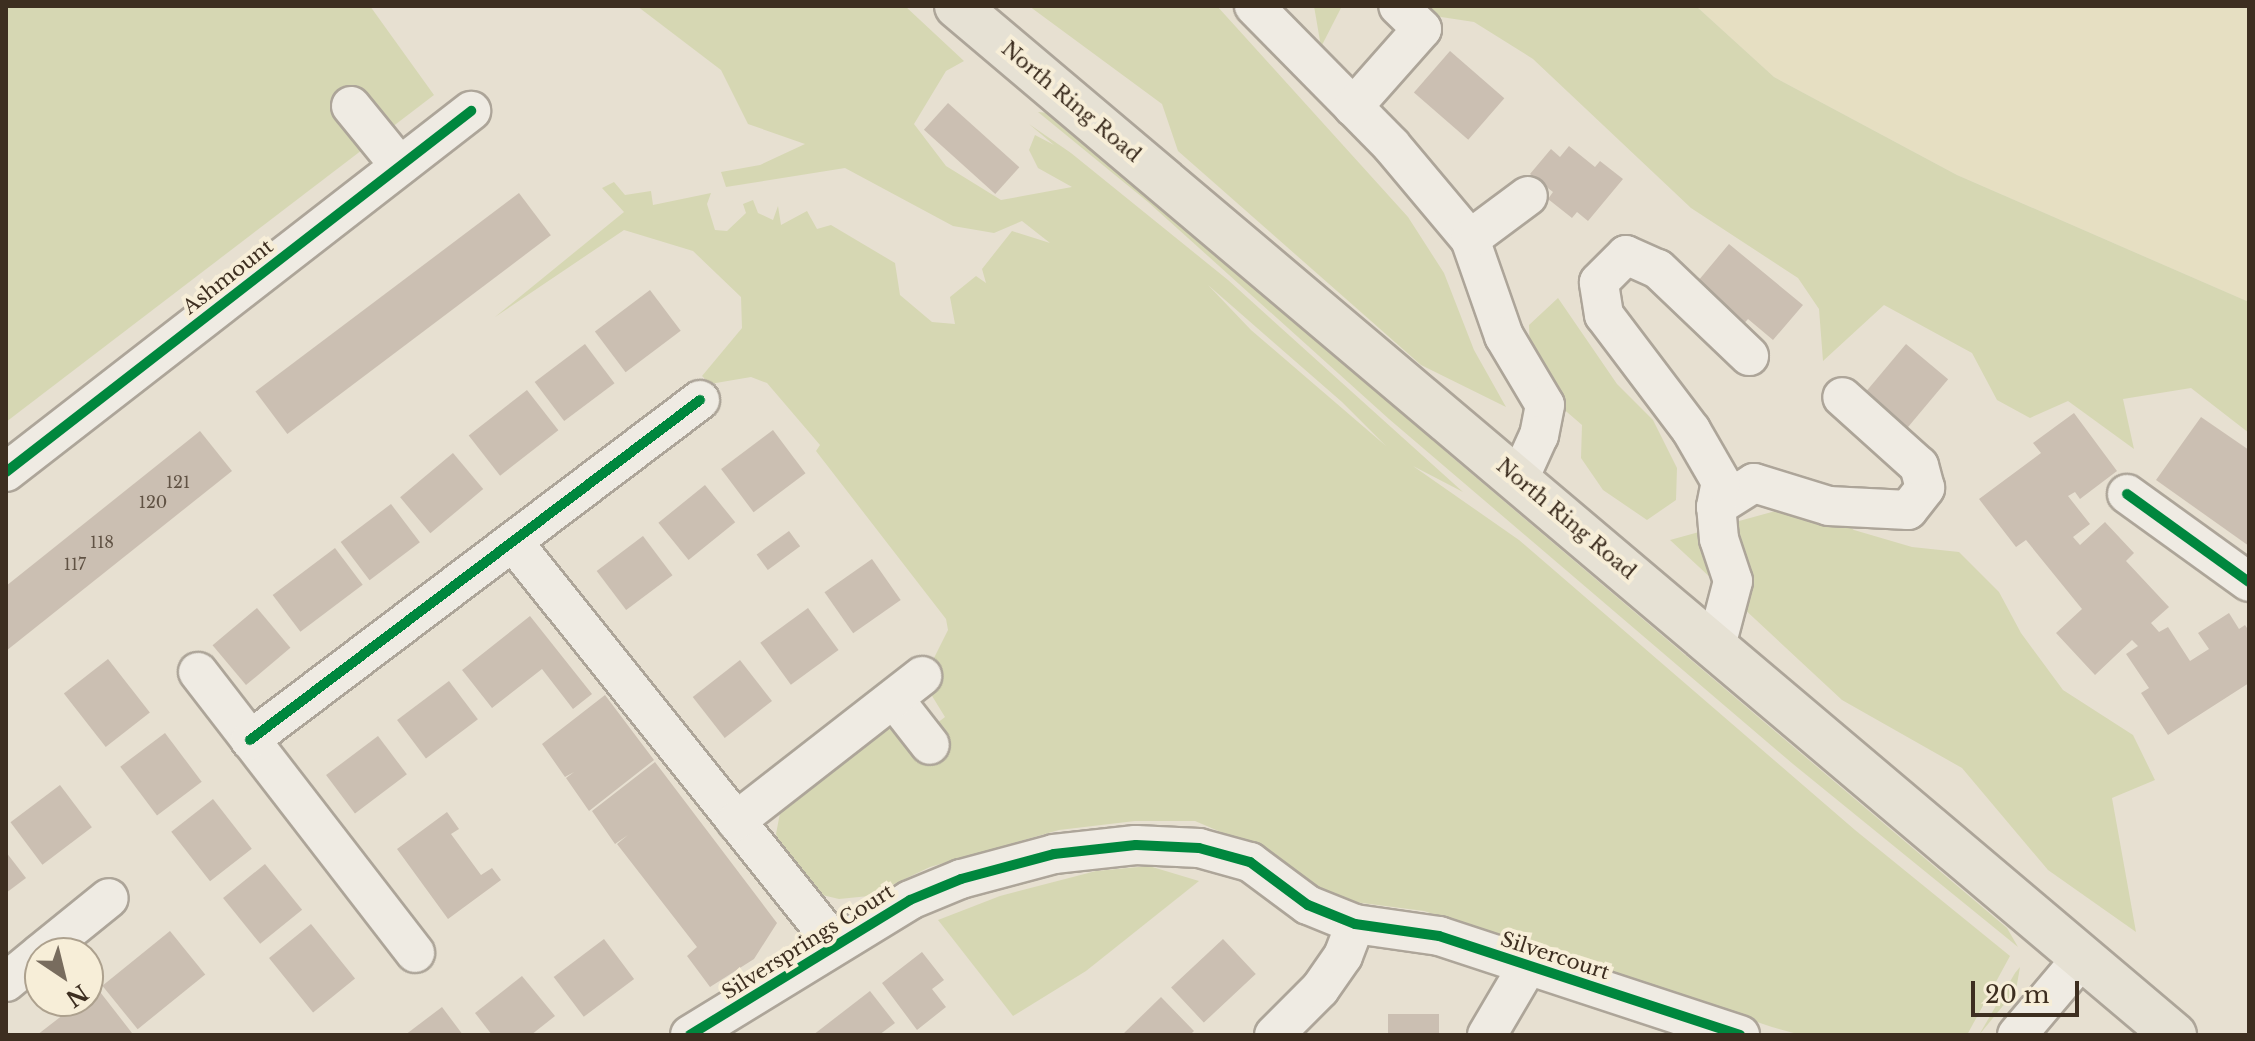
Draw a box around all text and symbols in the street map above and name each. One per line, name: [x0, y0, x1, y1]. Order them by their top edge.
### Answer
street label: North Ring Road: [996, 37, 1146, 167]
street label: Ashmount: [178, 234, 278, 320]
street label: North Ring Road: [1491, 454, 1641, 584]
house number: 121: [166, 472, 190, 492]
house number: 120: [139, 492, 167, 512]
house number: 118: [90, 532, 114, 552]
house number: 117: [64, 554, 86, 574]
street label: Silversprings Court: [718, 879, 898, 1005]
street label: Silvercourt: [1498, 927, 1612, 985]
north arrow: [24, 937, 104, 1017]
scale bar: [1975, 965, 2083, 1015]
text: N: [61, 978, 93, 1012]
text: 20 m: [1985, 980, 2050, 1009]

